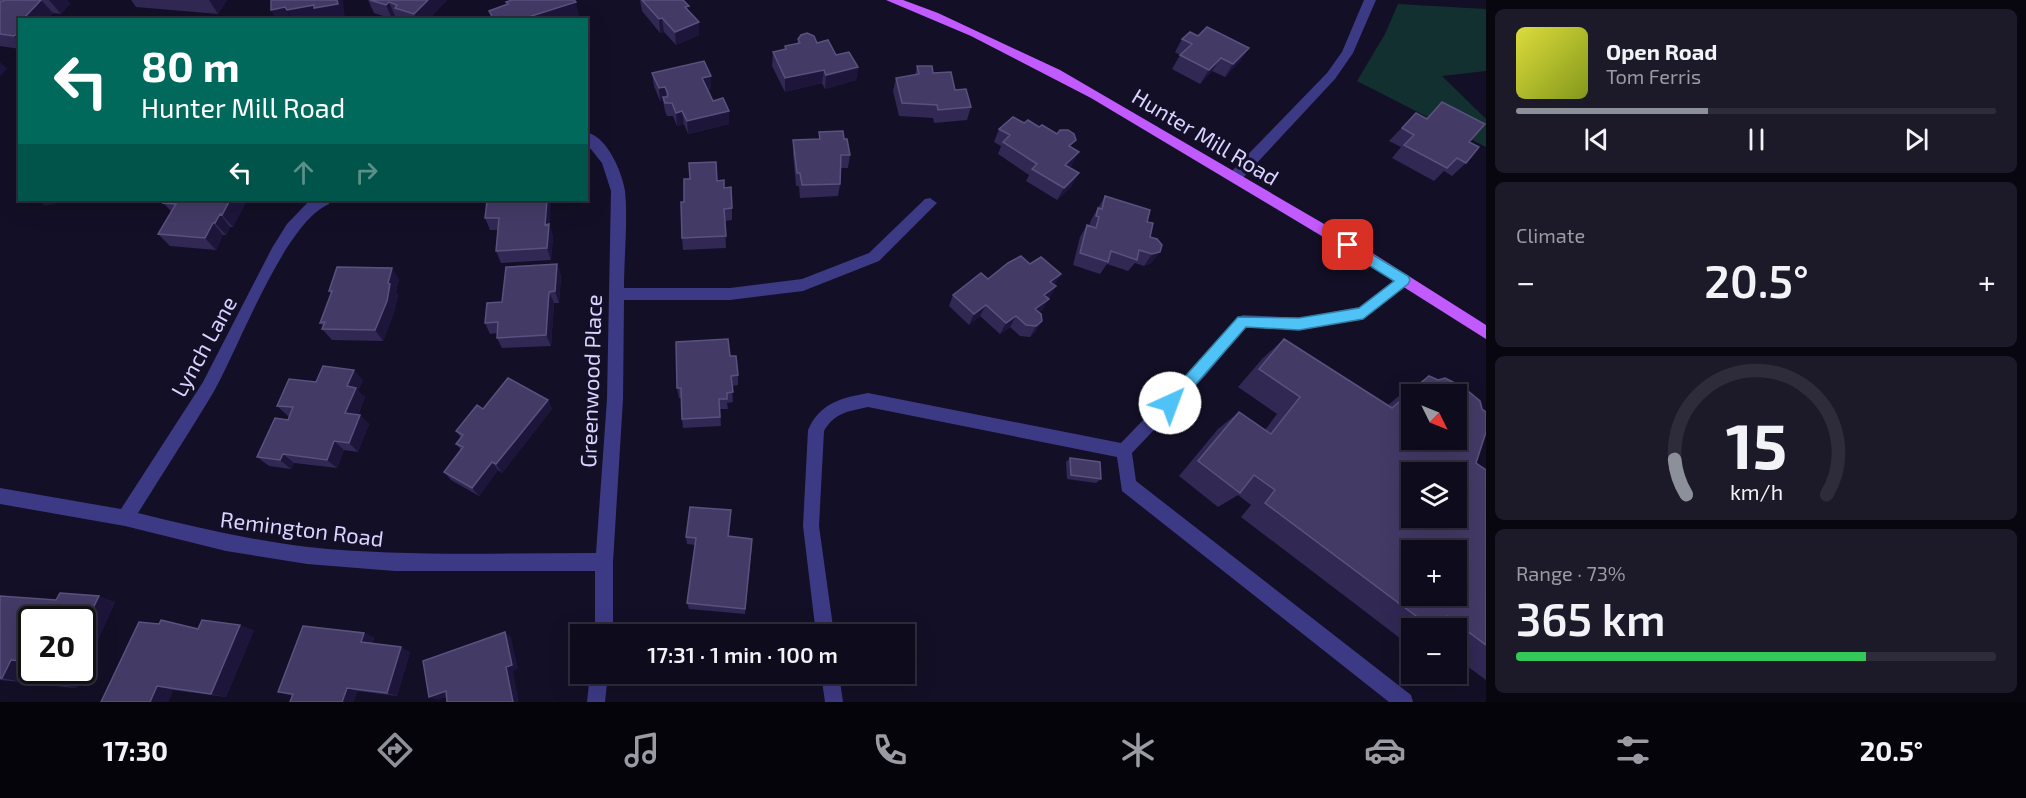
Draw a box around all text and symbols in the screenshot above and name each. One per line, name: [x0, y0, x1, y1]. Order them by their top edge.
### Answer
text: Open Road: [1606, 38, 1718, 64]
text: 80 m: [141, 40, 240, 90]
icon: left: [42, 42, 120, 120]
text: Tom Ferris: [1606, 64, 1701, 88]
street label: Hunter Mill Road: [1128, 82, 1284, 190]
text: Hunter Mill Road: [141, 91, 345, 123]
icon: previous: [1580, 123, 1613, 156]
icon: pause: [1740, 123, 1773, 156]
icon: next: [1900, 123, 1933, 156]
icon: left: [224, 156, 257, 189]
icon: ahead: [287, 156, 320, 189]
icon: right: [350, 156, 383, 189]
pin: [1322, 219, 1373, 270]
text: Climate: [1516, 223, 1585, 247]
icon: arrive: [1331, 228, 1364, 261]
text: 20.5°: [1704, 253, 1809, 307]
text: −: [1516, 261, 1535, 301]
text: +: [1978, 261, 1996, 301]
street label: Lynch Lane: [165, 291, 241, 401]
street label: Greenwood Place: [574, 294, 606, 468]
position arrow: [1138, 371, 1202, 435]
north arrow: [1401, 384, 1467, 450]
map controls: [1401, 384, 1467, 684]
text: 15: [1725, 407, 1787, 482]
button: layers: [1401, 462, 1467, 528]
text: km/h: [1729, 479, 1783, 504]
street label: Remington Road: [219, 505, 385, 551]
button: +: [1401, 540, 1467, 606]
text: Range · 73%: [1516, 561, 1626, 585]
text: 365 km: [1516, 591, 1666, 645]
speed limit sign: 20: [18, 606, 96, 684]
button: −: [1401, 618, 1467, 684]
text: 17:31 · 1 min · 100 m: [647, 641, 838, 667]
icon: directions: [374, 729, 416, 771]
icon: music: [621, 729, 663, 771]
icon: phone: [869, 729, 911, 771]
icon: climate: [1117, 729, 1159, 771]
icon: car: [1364, 729, 1406, 771]
icon: filters: [1612, 729, 1654, 771]
text: 17:30: [103, 734, 168, 766]
text: 20.5°: [1860, 734, 1923, 766]

